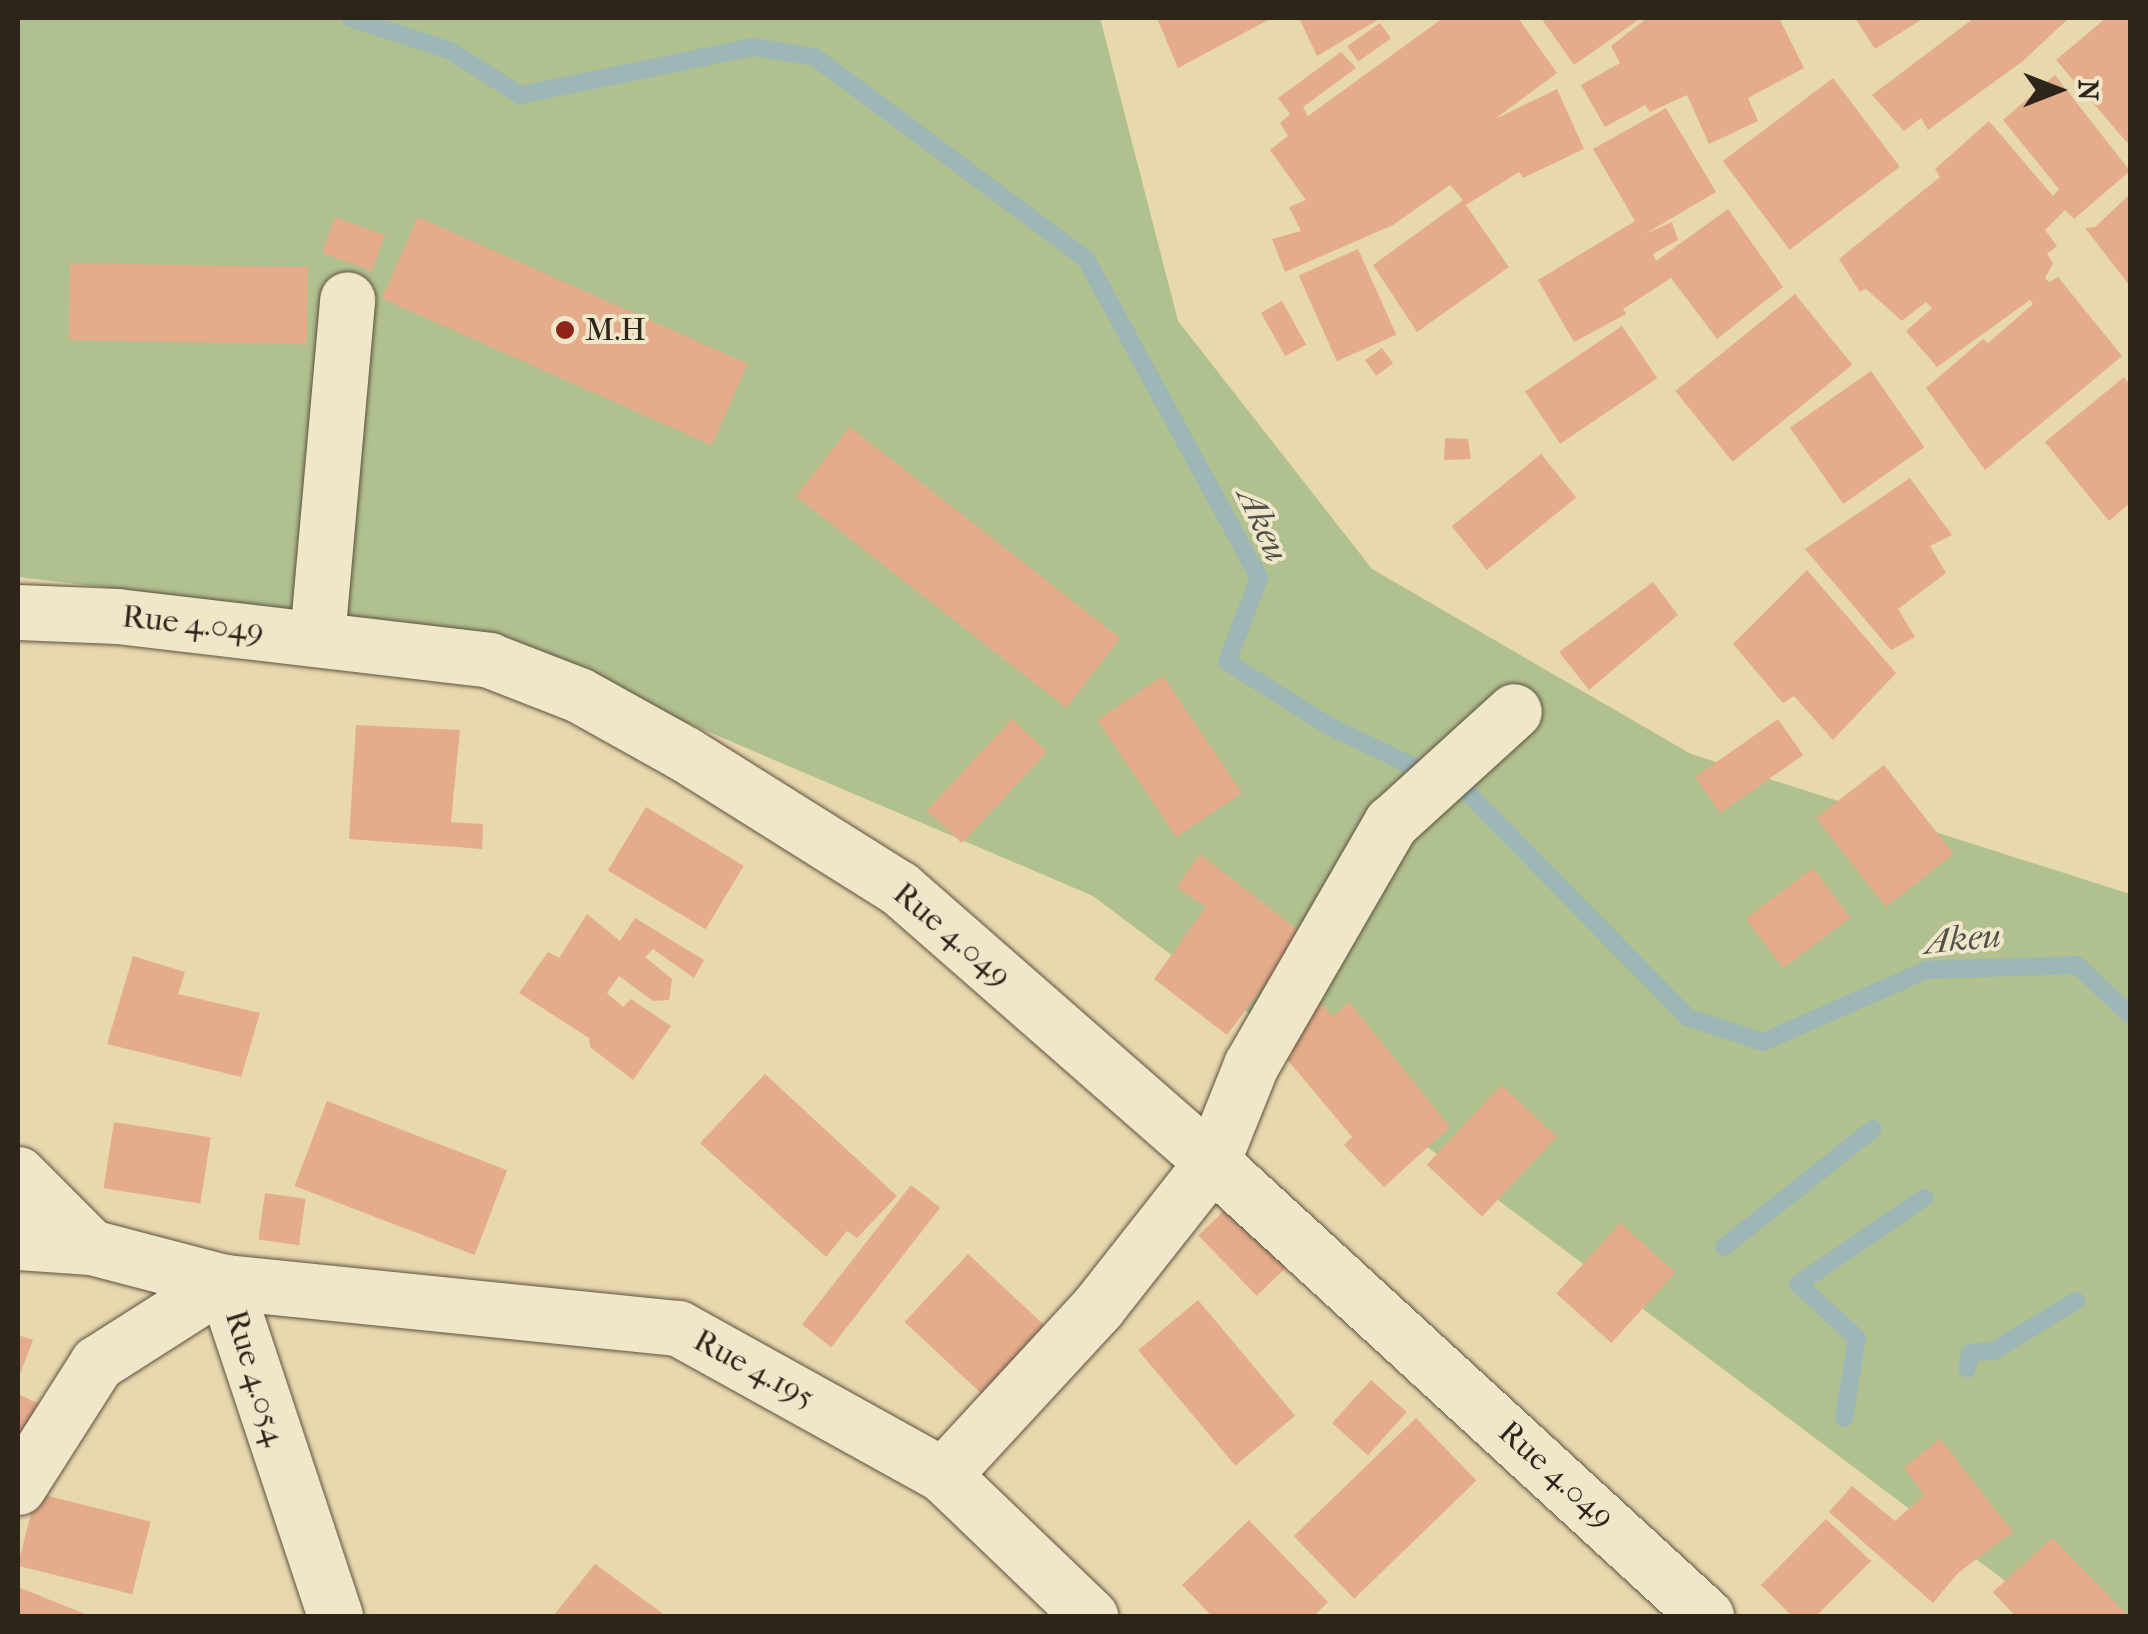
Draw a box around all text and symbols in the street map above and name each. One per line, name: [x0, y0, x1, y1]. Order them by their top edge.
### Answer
north arrow: [2008, 40, 2108, 140]
text: N: [2072, 79, 2105, 101]
place label: M.H: [585, 311, 646, 349]
marker: M.H: [554, 319, 576, 341]
water label: Akeu: [1228, 482, 1298, 568]
street label: Rue 4.049: [120, 597, 266, 651]
street label: Rue 4.049: [885, 875, 1019, 995]
water label: Akeu: [1923, 915, 2003, 963]
street label: Rue 4.054: [216, 1306, 294, 1450]
street label: Rue 4.195: [687, 1321, 821, 1417]
street label: Rue 4.049: [1490, 1413, 1622, 1537]

